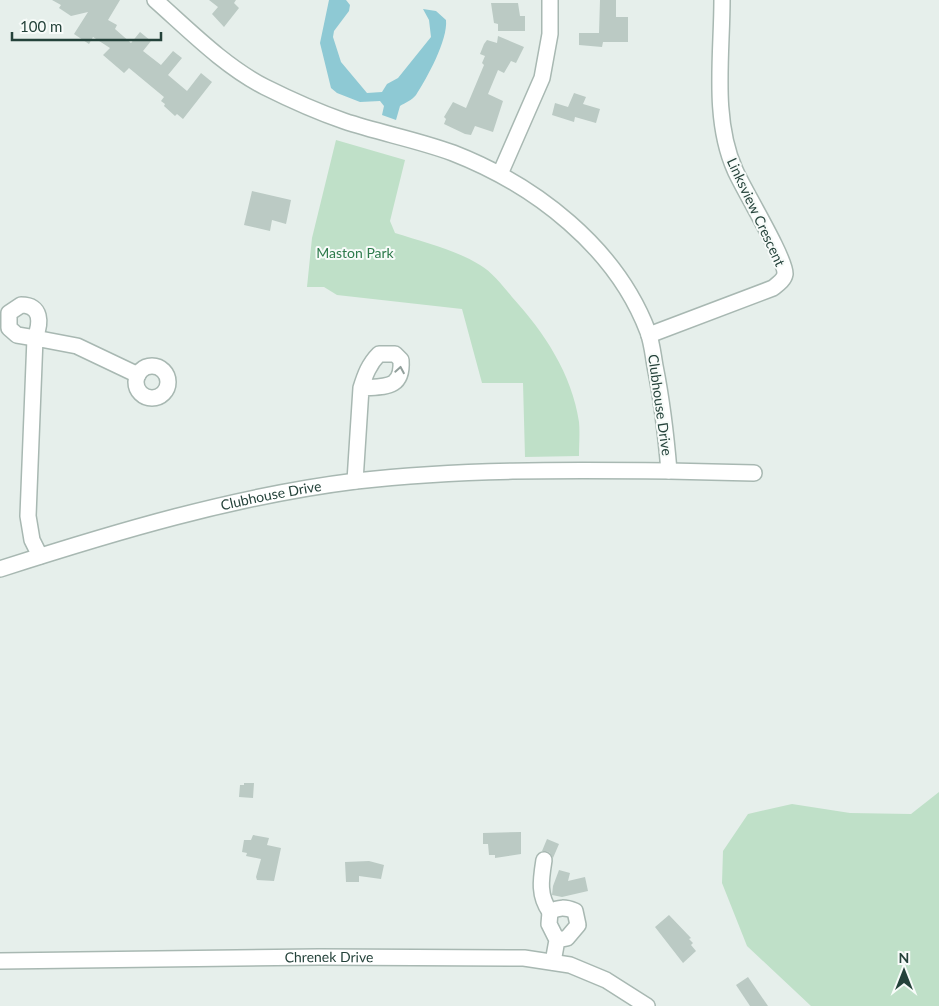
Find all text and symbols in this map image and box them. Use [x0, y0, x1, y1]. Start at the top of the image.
scale bar [12, 10, 161, 42]
text: 100 m [20, 17, 62, 35]
street label: Linksview Crescent [724, 155, 789, 269]
park label: Maston Park [316, 244, 395, 261]
street label: Clubhouse Drive [645, 353, 676, 457]
one-way arrow [394, 366, 404, 375]
street label: Clubhouse Drive [219, 477, 323, 513]
north arrow [879, 946, 929, 996]
street label: Chrenek Drive [284, 948, 373, 965]
text: N [899, 949, 909, 966]

